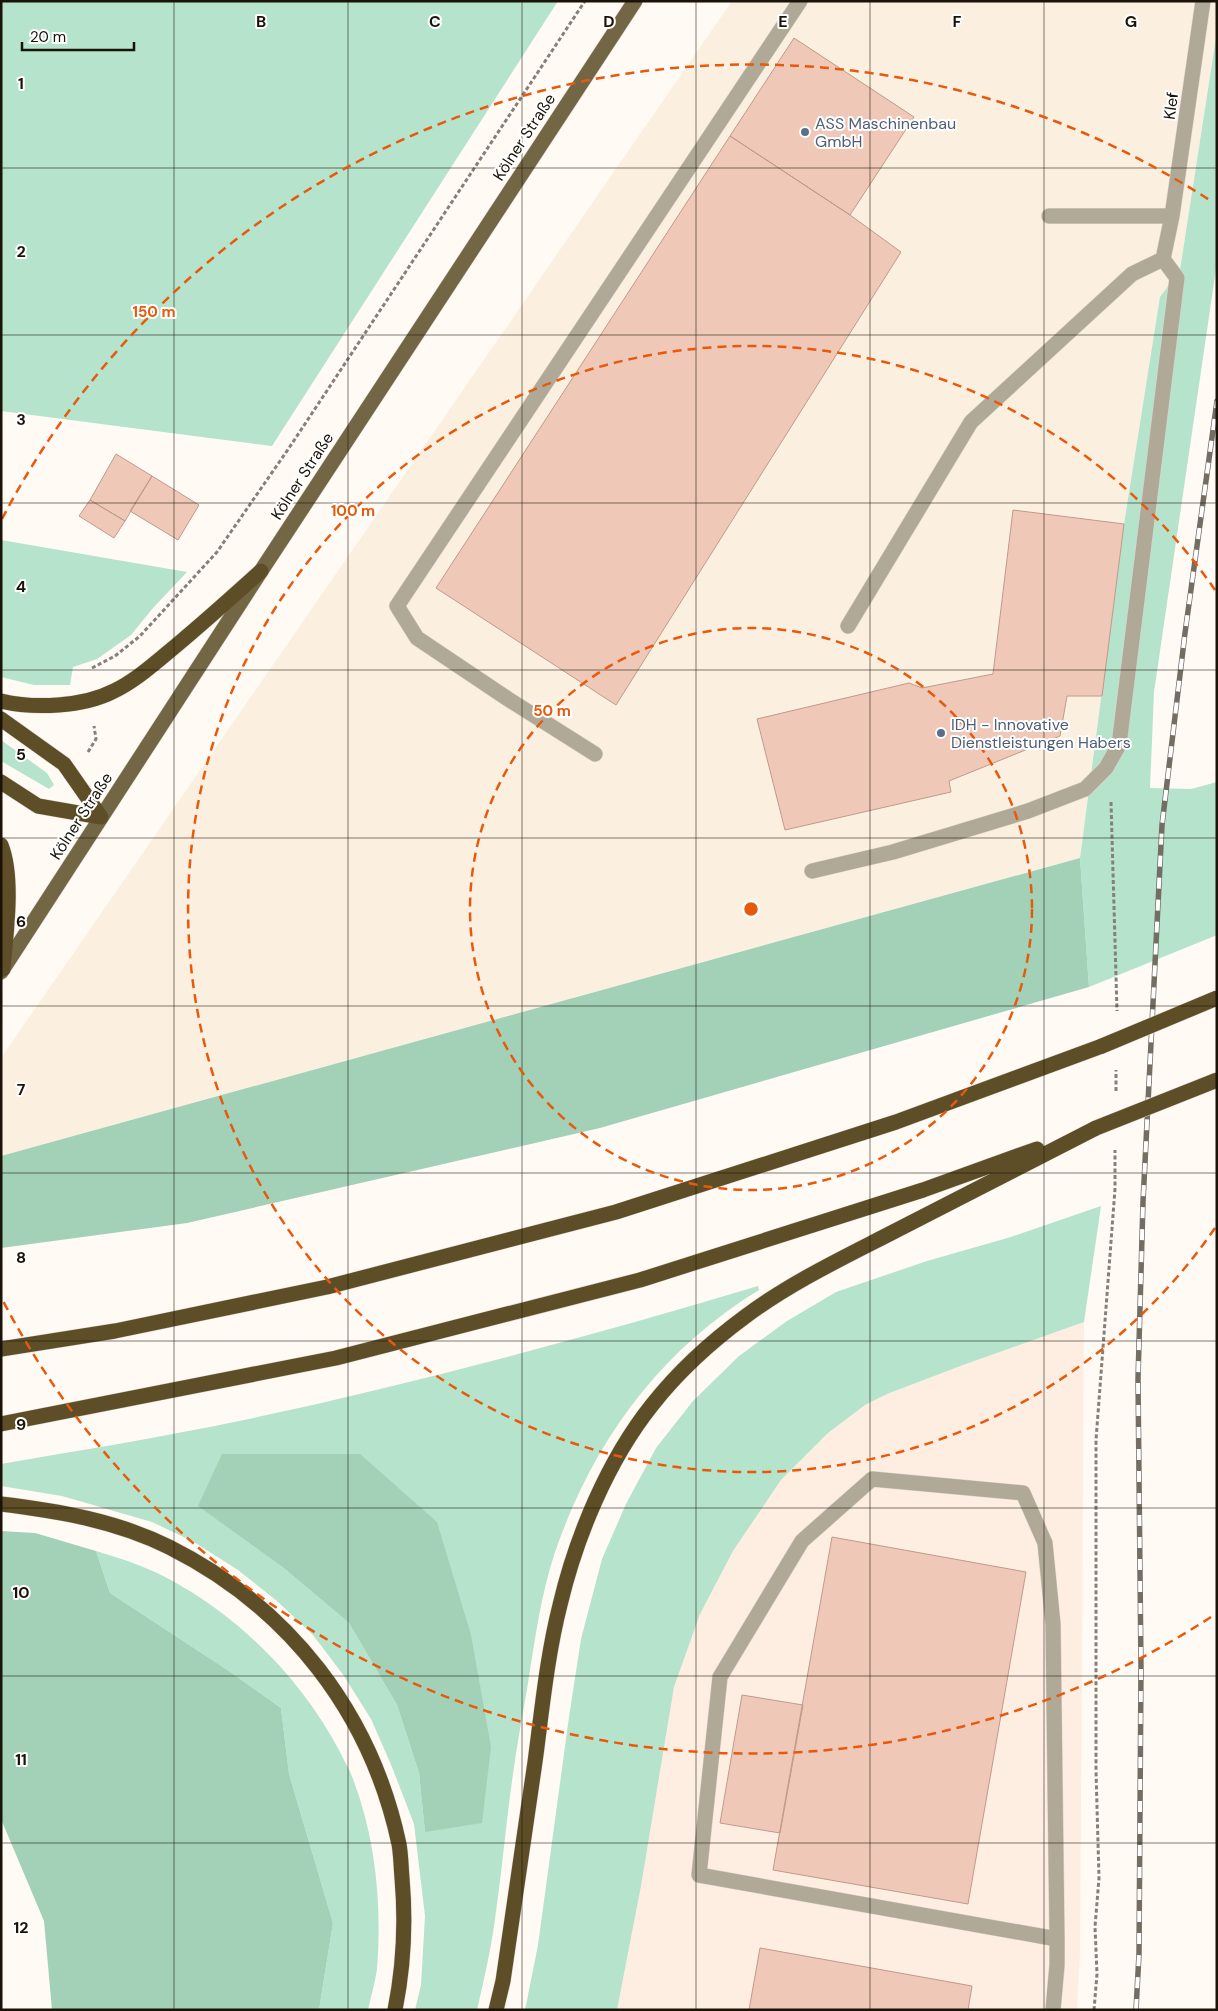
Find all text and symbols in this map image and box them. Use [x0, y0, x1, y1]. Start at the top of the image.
text: B [256, 11, 266, 32]
text: C [429, 11, 441, 32]
text: D [603, 11, 615, 32]
text: E [778, 11, 788, 32]
text: F [953, 11, 962, 32]
text: G [1125, 11, 1137, 32]
scale bar [22, 20, 135, 52]
text: 20 m [30, 27, 66, 47]
text: 1 [18, 73, 24, 94]
street label: Kölner Straße [488, 89, 560, 185]
street label: Klef [1159, 91, 1183, 121]
place label: ASS Maschinenbau GmbH [815, 113, 956, 152]
marker: ASS Maschinenbau GmbH [799, 126, 811, 138]
text: 2 [16, 241, 26, 262]
text: 150 m [133, 302, 176, 322]
text: 3 [16, 409, 26, 430]
street label: Kölner Straße [266, 428, 338, 524]
text: 100 m [331, 501, 375, 521]
text: 4 [16, 576, 26, 597]
text: 50 m [533, 701, 571, 721]
place label: IDH - Innovative Dienstleistungen Habers [951, 714, 1131, 753]
marker: IDH - Innovative Dienstleistungen Habers [935, 727, 947, 739]
text: 5 [16, 744, 26, 765]
street label: Kölner Straße [45, 768, 117, 864]
centre of rings [742, 900, 760, 918]
text: 6 [16, 911, 26, 932]
text: 7 [17, 1079, 26, 1100]
text: 8 [16, 1247, 26, 1268]
text: 9 [16, 1414, 26, 1435]
text: 10 [12, 1582, 30, 1603]
text: 11 [15, 1749, 27, 1770]
text: 12 [13, 1917, 29, 1938]

